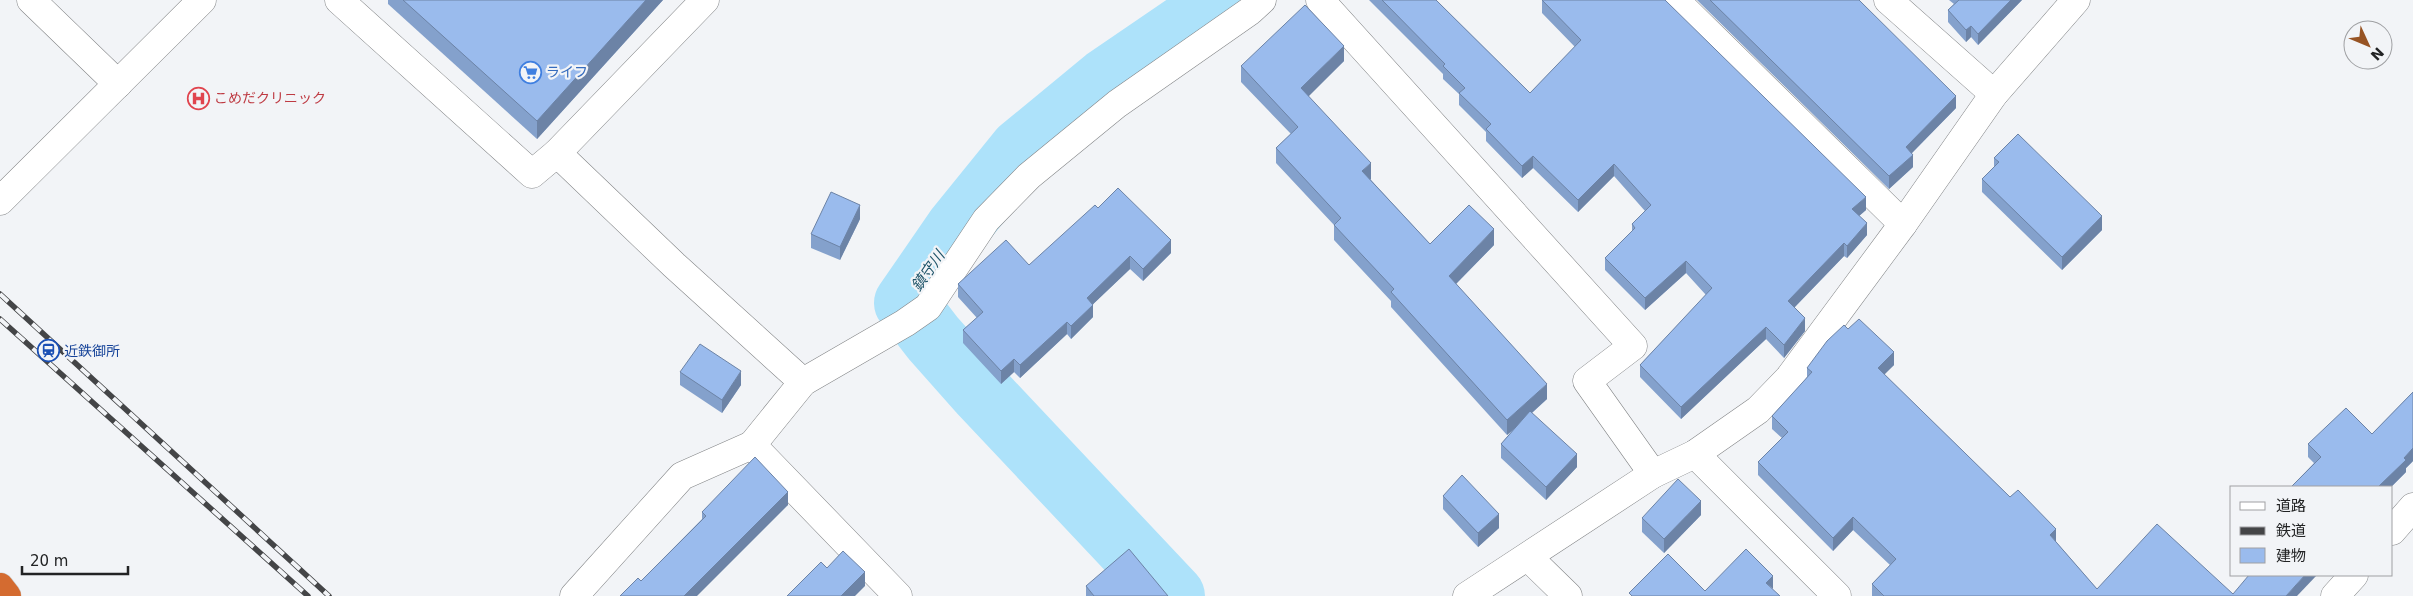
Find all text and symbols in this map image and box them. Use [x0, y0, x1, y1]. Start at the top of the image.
north arrow [2343, 20, 2393, 70]
text: N [2368, 44, 2387, 64]
supermarket icon: ライフ [518, 60, 542, 84]
place label: ライフ [546, 64, 588, 80]
hospital icon: こめだクリニック [186, 86, 210, 110]
place label: こめだクリニック [214, 90, 326, 106]
water label: 鎮守川 [908, 246, 949, 295]
station icon: 近鉄御所 [36, 339, 60, 363]
place label: 近鉄御所 [64, 343, 120, 359]
legend [2230, 486, 2393, 576]
text: 道路 [2276, 497, 2306, 515]
text: 鉄道 [2276, 522, 2306, 540]
scale bar [22, 544, 129, 576]
text: 建物 [2276, 547, 2306, 565]
text: 20 m [30, 552, 68, 570]

